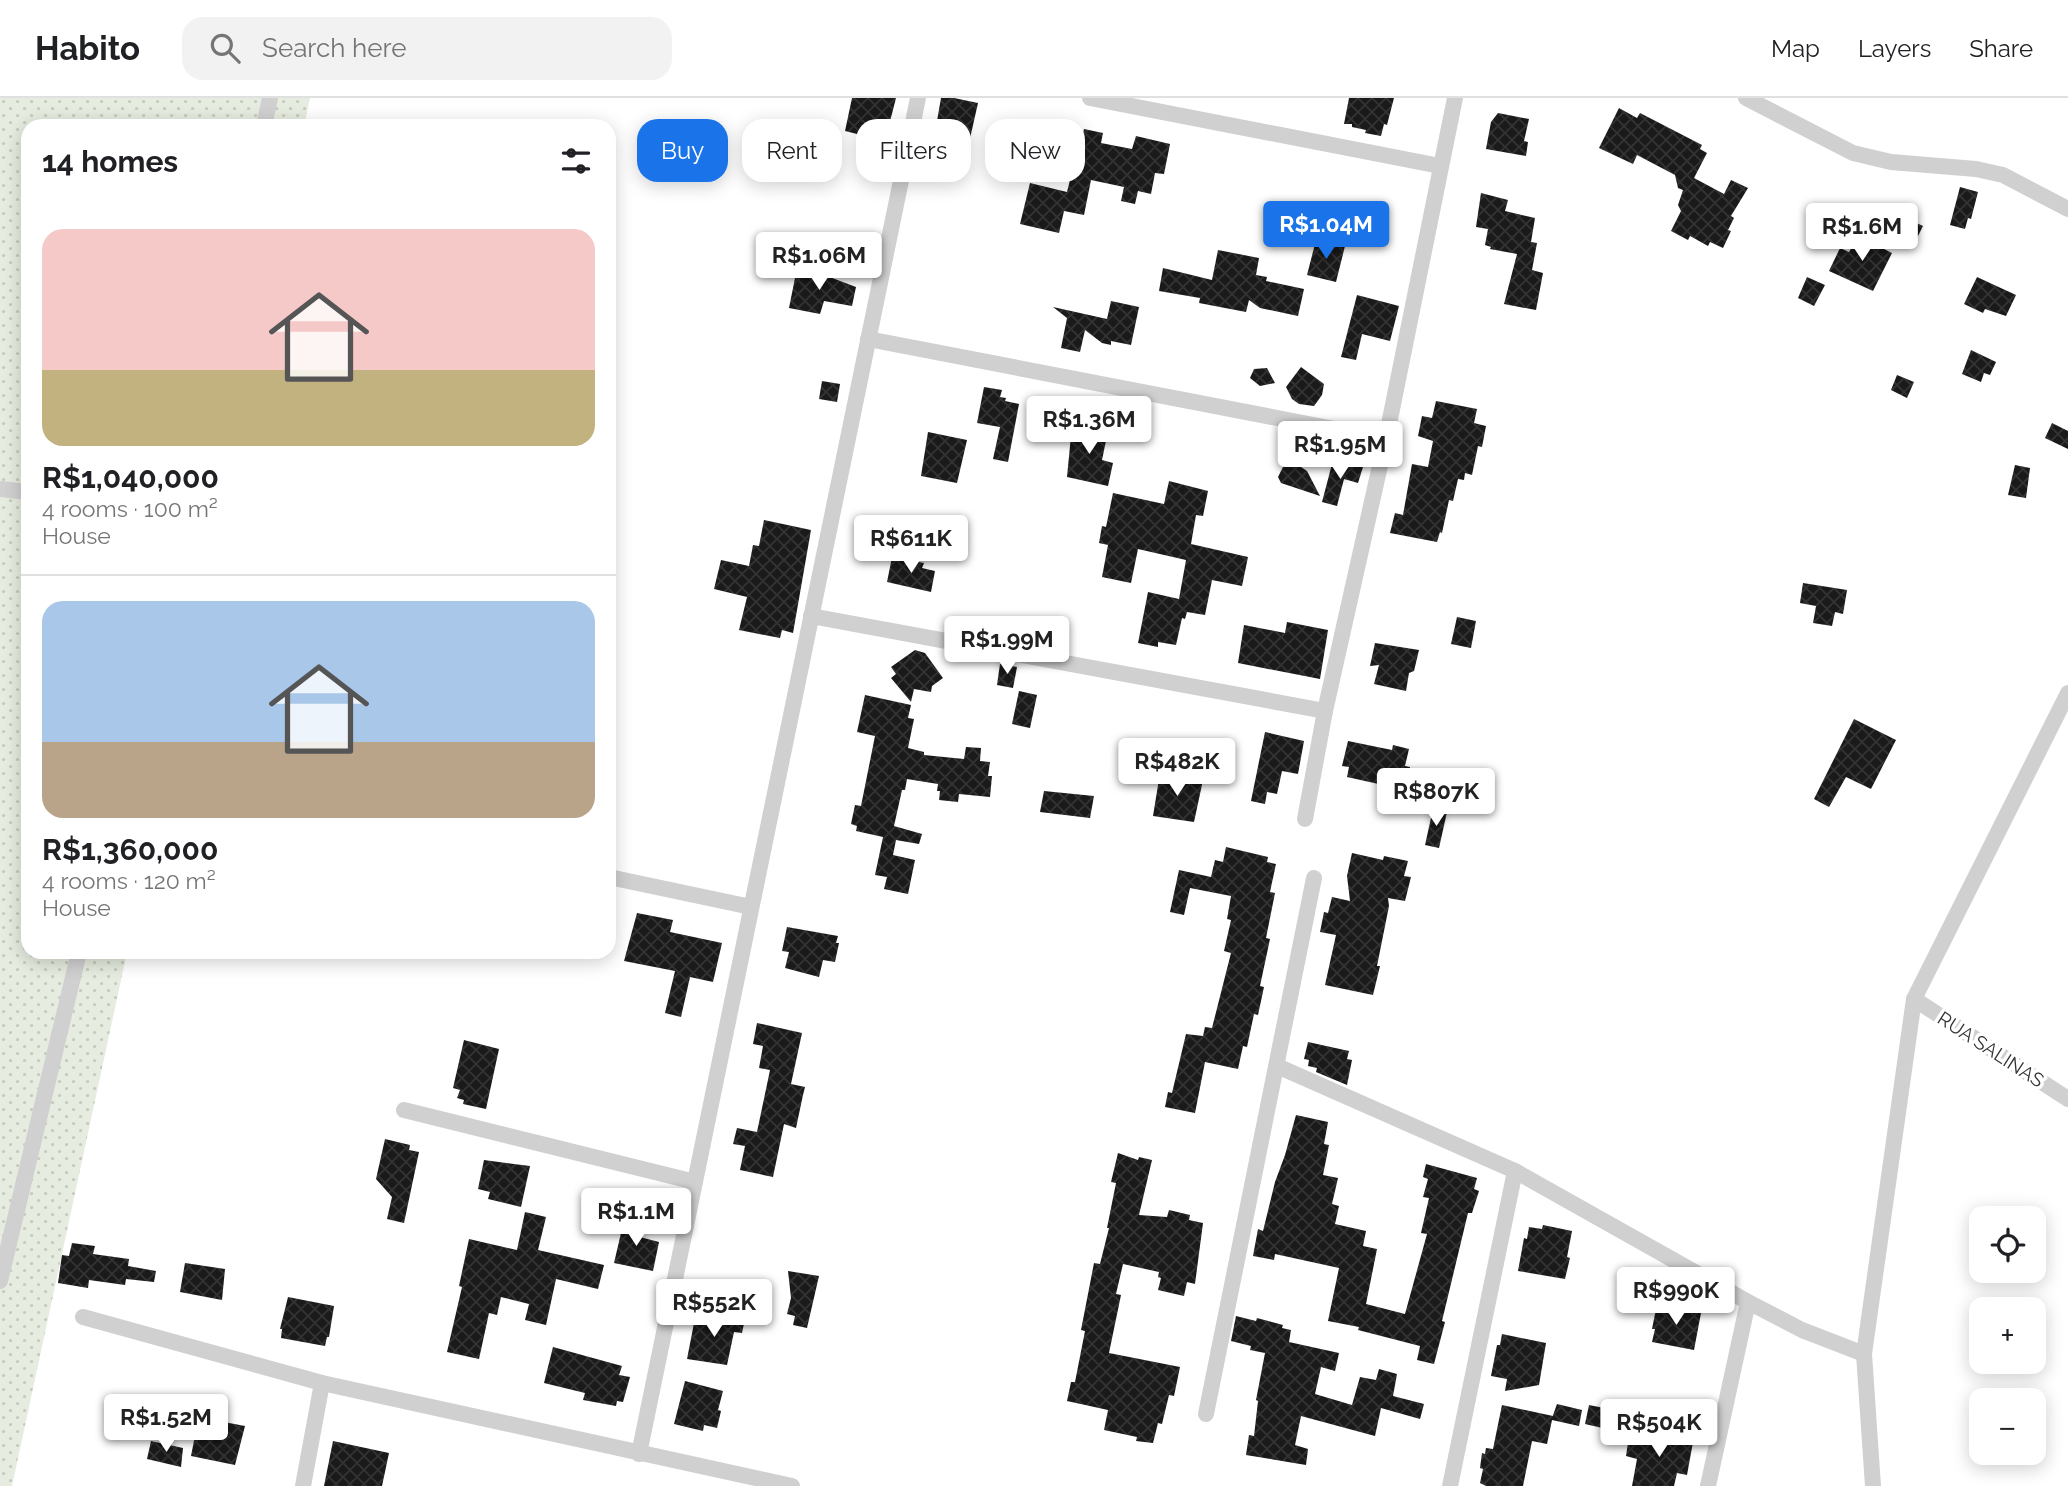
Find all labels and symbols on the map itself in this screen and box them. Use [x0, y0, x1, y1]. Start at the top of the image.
pin: R$1.04M [1261, 202, 1391, 261]
pin: R$1.6M [1805, 204, 1919, 263]
pin: R$1.06M [754, 232, 884, 292]
pin: R$1.36M [1024, 396, 1154, 456]
pin: R$1.95M [1275, 422, 1405, 481]
pin: R$611K [854, 516, 968, 575]
pin: R$1.99M [942, 616, 1072, 676]
pin: R$482K [1120, 738, 1234, 798]
pin: R$807K [1379, 768, 1493, 828]
street label: RUA SALINAS [1934, 1007, 2048, 1091]
pin: R$1.1M [579, 1188, 693, 1248]
pin: R$990K [1619, 1268, 1733, 1327]
pin: R$552K [657, 1280, 771, 1339]
pin: R$1.52M [101, 1394, 231, 1454]
pin: R$504K [1602, 1400, 1716, 1459]

